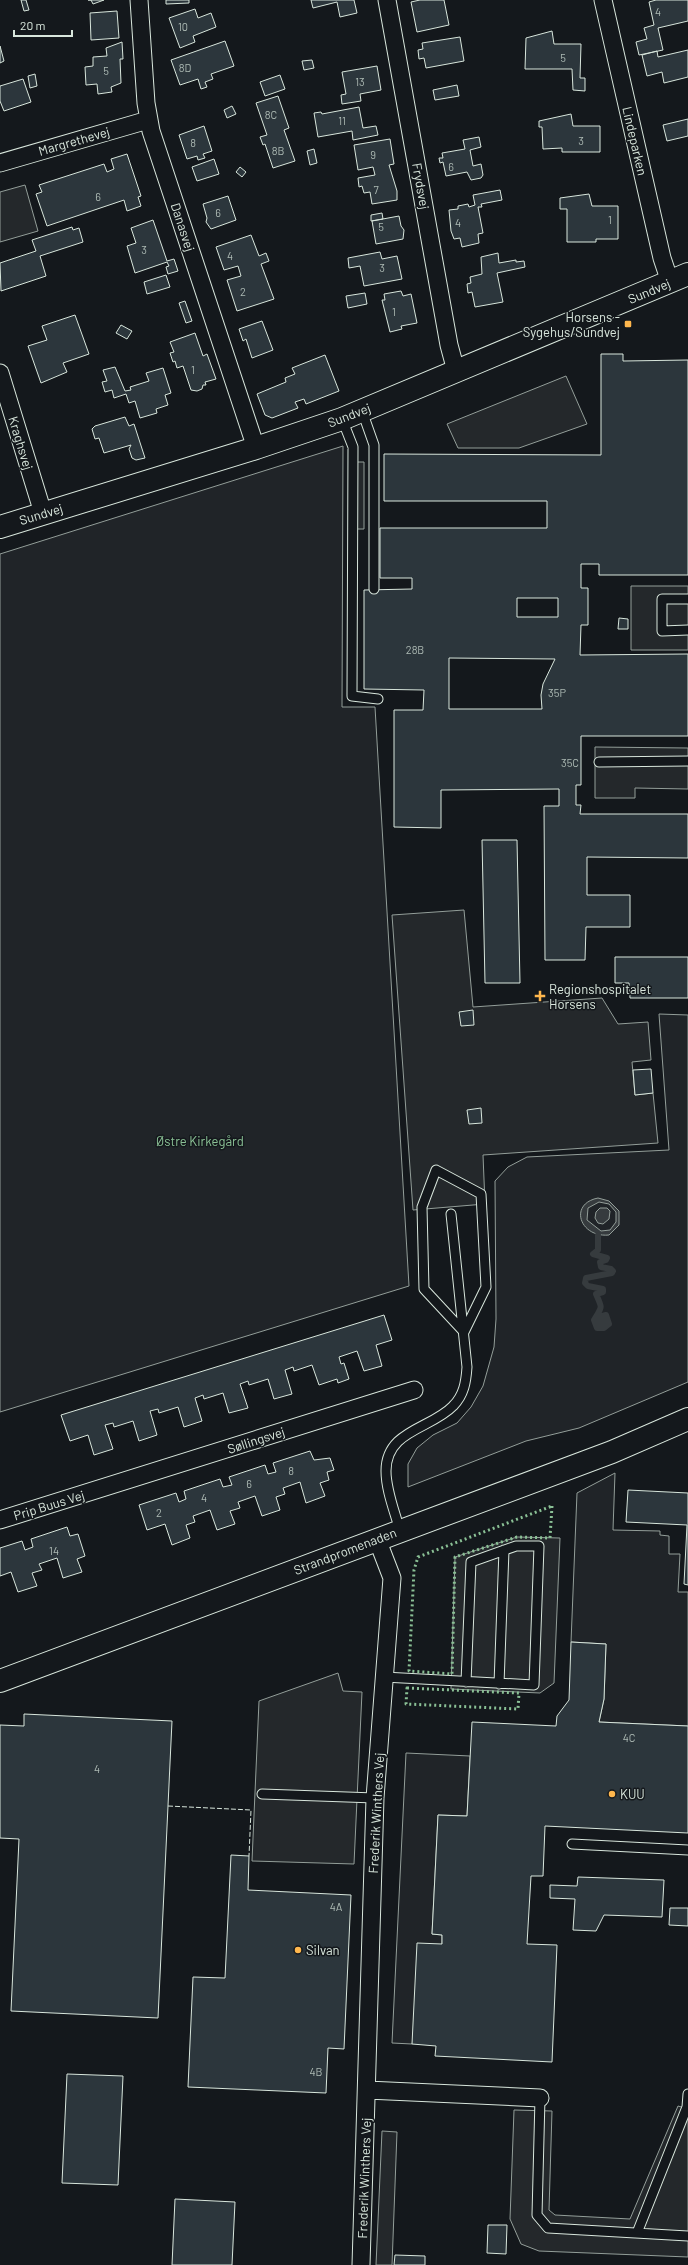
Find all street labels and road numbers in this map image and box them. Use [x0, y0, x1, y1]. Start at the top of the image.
street label: Lindeparken [619, 105, 651, 177]
street label: Margrethevej [36, 123, 112, 159]
street label: Frydsvej [409, 161, 433, 211]
street label: Danasvej [168, 201, 198, 253]
street label: Sundvej [625, 275, 673, 307]
street label: Sundvej [325, 400, 373, 430]
street label: Kraghsvej [5, 414, 37, 472]
street label: Sundvej [17, 500, 65, 528]
street label: Søllingsvej [225, 1423, 287, 1457]
street label: Prip Buus Vej [12, 1487, 86, 1523]
street label: Strandpromenaden [291, 1524, 399, 1578]
street label: Frederik Winthers Vej [365, 1752, 387, 1874]
street label: Frederik Winthers Vej [354, 2117, 374, 2239]

